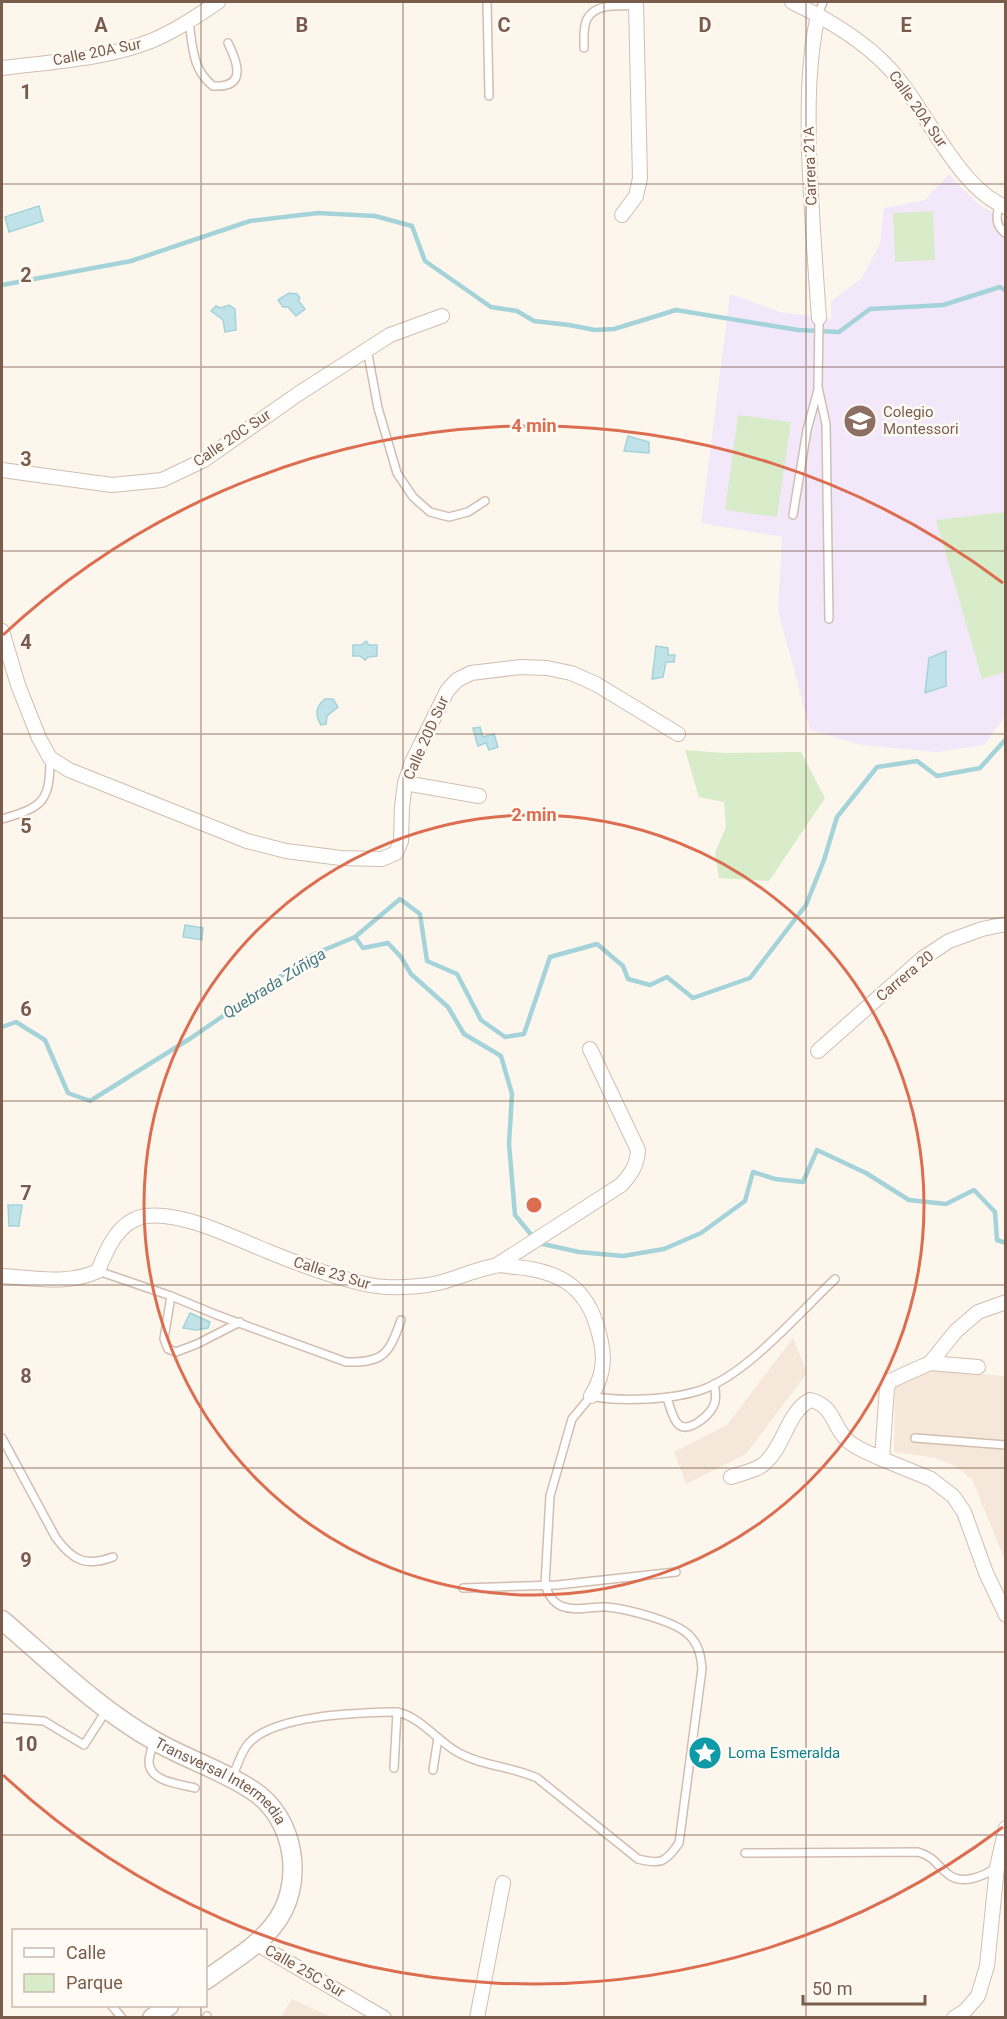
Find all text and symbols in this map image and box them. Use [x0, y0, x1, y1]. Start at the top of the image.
text: A [94, 13, 108, 37]
text: B [296, 13, 308, 37]
text: C [497, 13, 511, 37]
text: D [699, 13, 712, 37]
text: E [900, 13, 912, 37]
street label: Calle 20A Sur [51, 35, 143, 69]
street label: Calle 20A Sur [885, 67, 951, 151]
text: 1 [20, 80, 32, 104]
street label: Carrera 21A [800, 126, 820, 206]
text: 2 [20, 263, 32, 287]
school or university icon: Colegio Montessori [842, 403, 878, 439]
place label: Colegio Montessori [883, 403, 959, 438]
street label: Calle 20C Sur [190, 406, 274, 470]
text: 4 min [511, 415, 557, 436]
text: 3 [20, 447, 32, 471]
text: 4 [20, 630, 32, 654]
street label: Calle 20D Sur [400, 693, 452, 783]
text: 2 min [511, 804, 557, 825]
text: 5 [20, 814, 32, 838]
water label: Quebrada Zúñiga [219, 944, 329, 1023]
street label: Carrera 20 [873, 947, 937, 1005]
text: 6 [20, 997, 32, 1021]
text: 7 [20, 1181, 32, 1205]
centre of rings [524, 1195, 544, 1215]
street label: Calle 23 Sur [291, 1253, 373, 1293]
text: 8 [20, 1364, 32, 1388]
text: 9 [20, 1548, 32, 1572]
text: 10 [15, 1732, 37, 1756]
street label: Transversal Intermedia [152, 1734, 290, 1828]
place icon: Loma Esmeralda [687, 1735, 723, 1771]
place label: Loma Esmeralda [728, 1744, 840, 1762]
legend [12, 1929, 207, 2007]
street label: Calle 25C Sur [262, 1941, 348, 2001]
text: Calle [66, 1942, 106, 1963]
scale bar [803, 1968, 924, 2006]
text: Parque [66, 1972, 123, 1993]
text: 50 m [812, 1978, 852, 1999]

